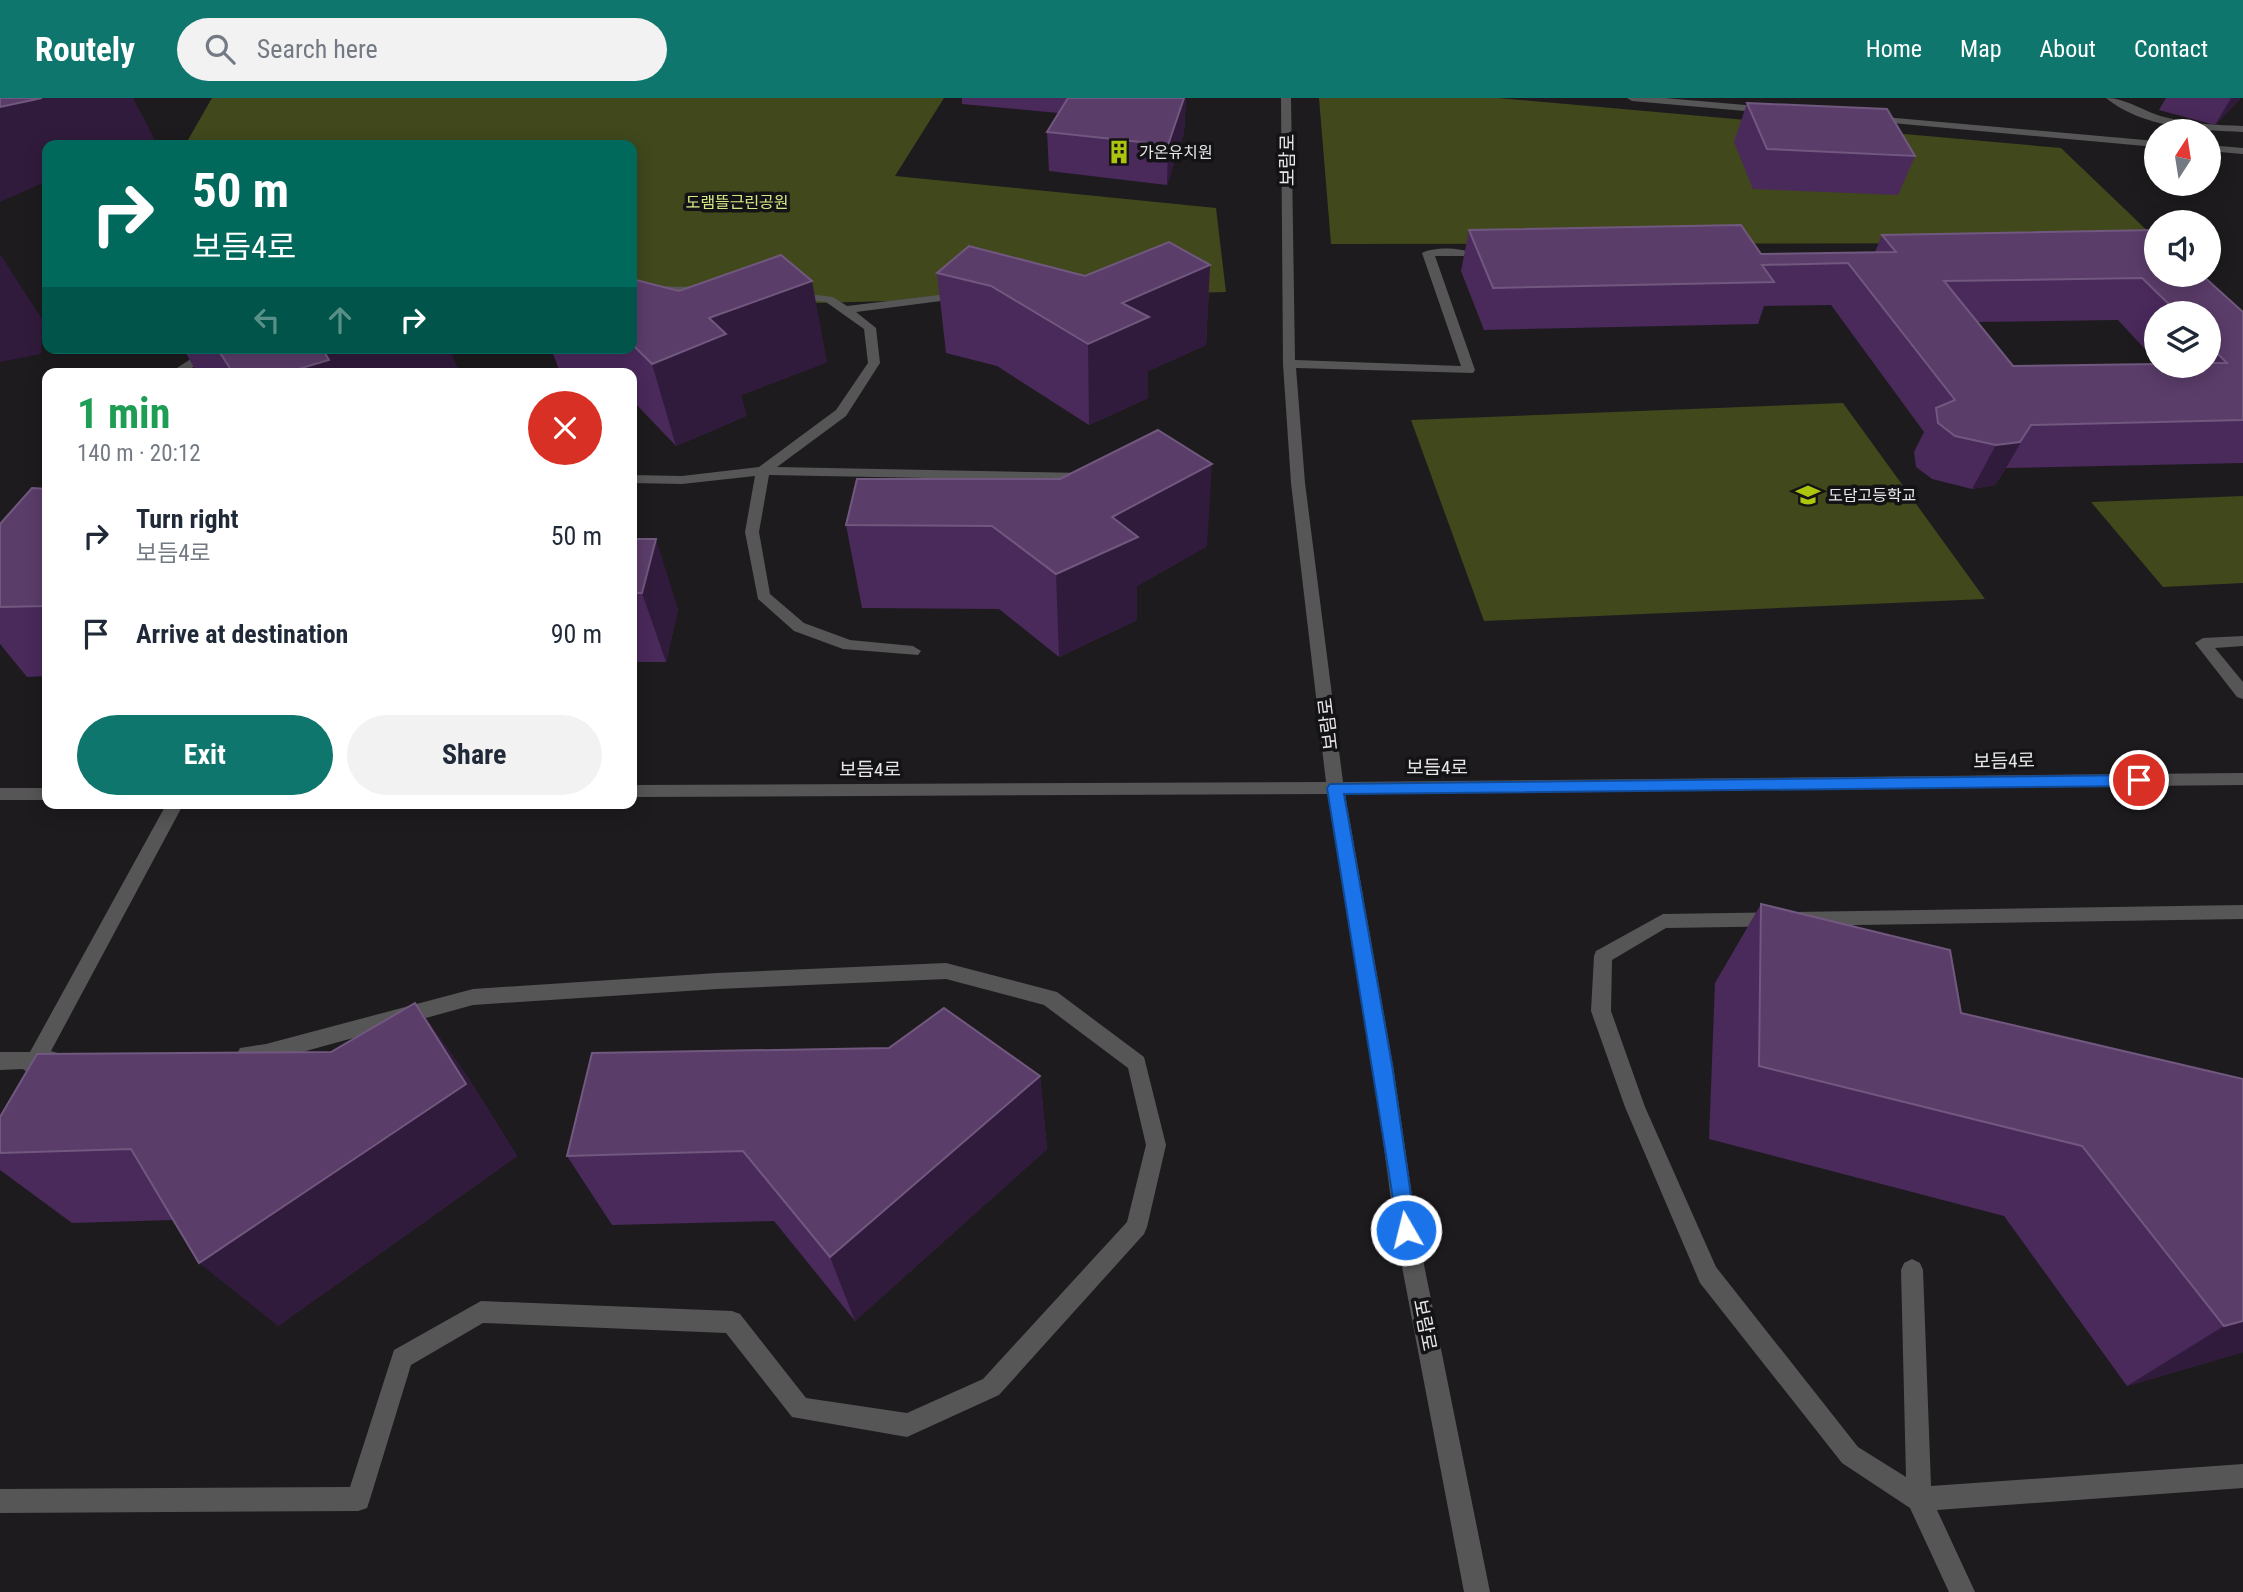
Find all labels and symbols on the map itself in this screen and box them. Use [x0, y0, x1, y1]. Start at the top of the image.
north arrow [2144, 119, 2221, 196]
street label: 보람로 [1276, 134, 1299, 186]
building icon: 가온유치원 [1105, 138, 1133, 166]
place label: 가온유치원 [1139, 143, 1213, 162]
park label: 도램뜰근린공원 [685, 193, 789, 212]
school or university icon: 도담고등학교 [1794, 481, 1822, 509]
place label: 도담고등학교 [1828, 486, 1916, 505]
street label: 보람로 [1313, 697, 1343, 751]
street label: 보듬4로 [1973, 749, 2035, 773]
pin [2109, 750, 2169, 810]
street label: 보듬4로 [1406, 756, 1468, 779]
street label: 보듬4로 [839, 758, 901, 781]
position arrow [1369, 1193, 1443, 1267]
street label: 보람로 [1409, 1297, 1441, 1353]

